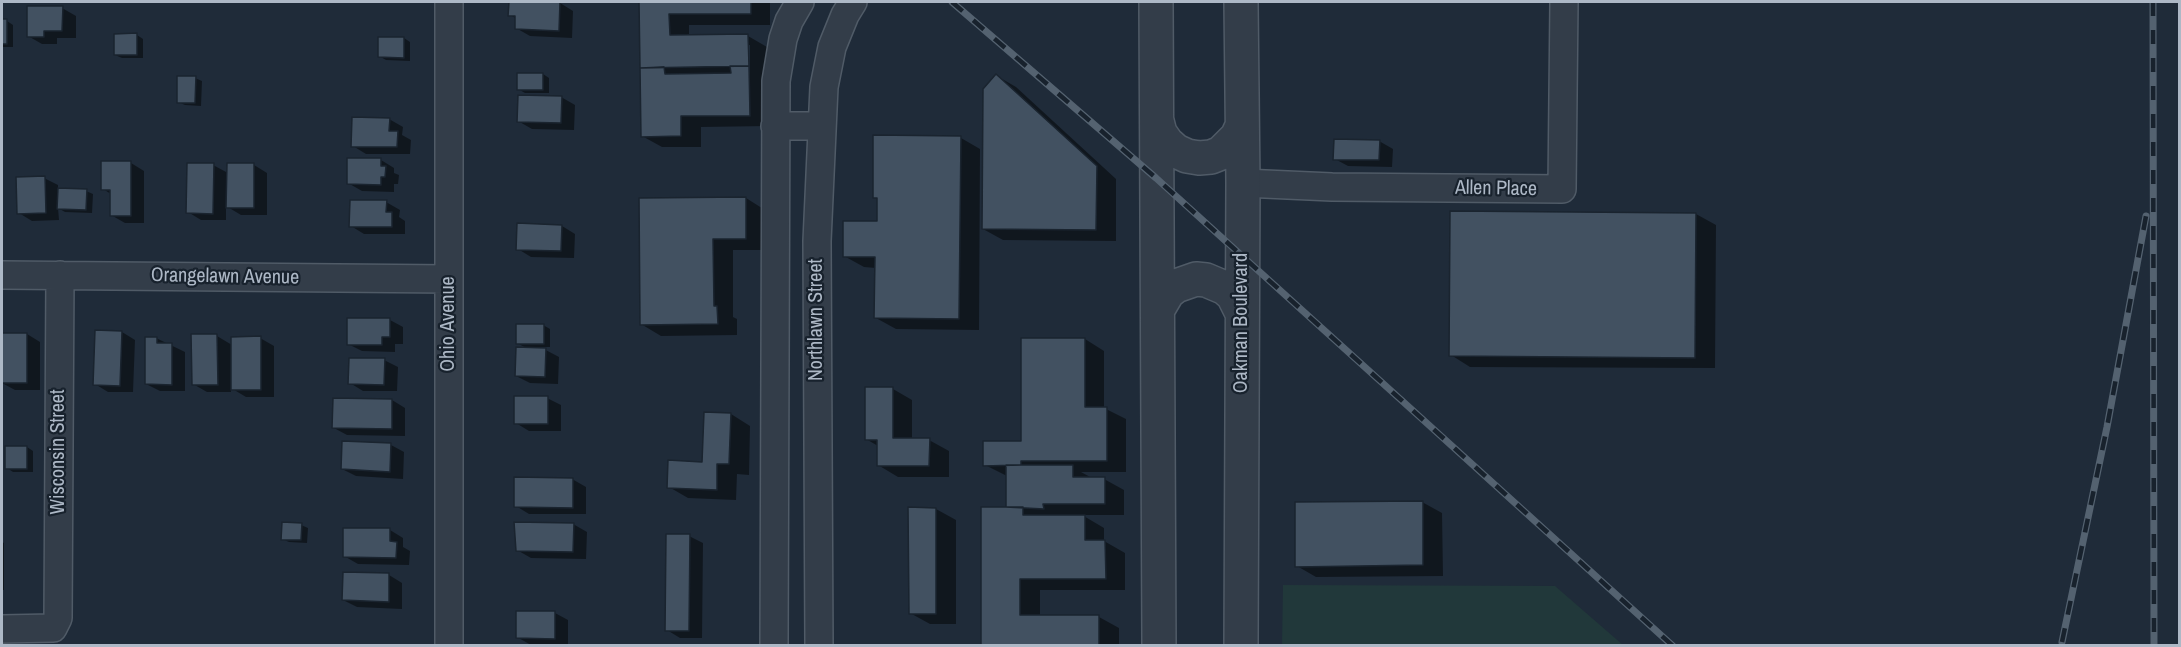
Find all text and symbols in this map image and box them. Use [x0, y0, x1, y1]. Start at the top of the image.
street label: Allen Place [1455, 176, 1537, 202]
street label: Oakman Boulevard [1230, 253, 1254, 393]
street label: Northlawn Street [805, 259, 829, 381]
street label: Orangelawn Avenue [151, 264, 299, 290]
street label: Ohio Avenue [437, 276, 461, 372]
street label: Wisconsin Street [47, 390, 71, 514]

